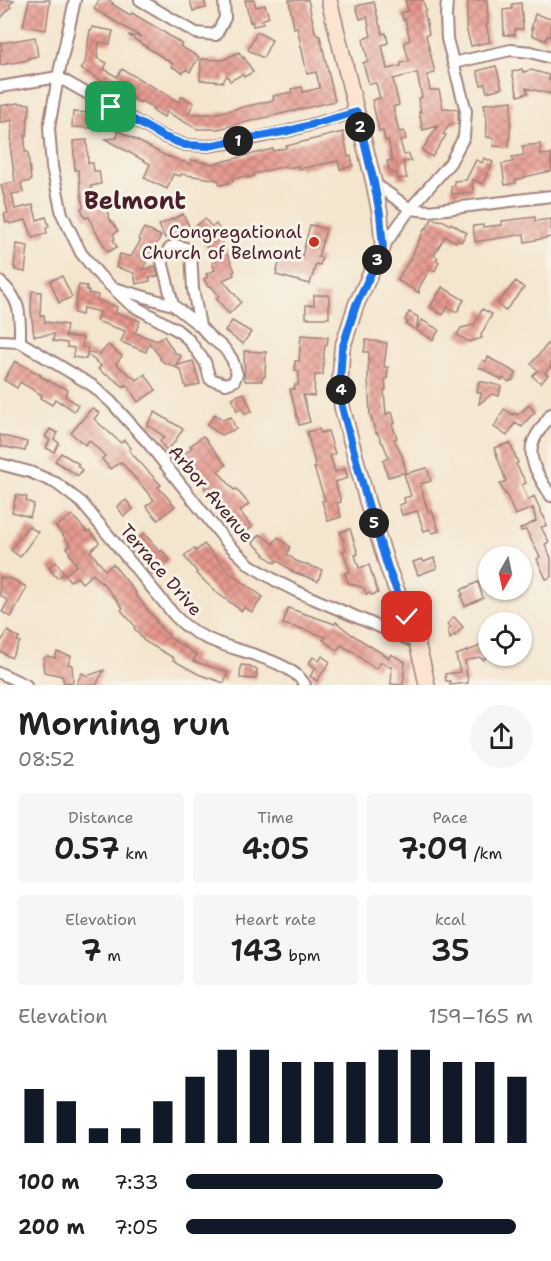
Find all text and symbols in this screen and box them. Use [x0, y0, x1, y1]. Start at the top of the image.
pin [85, 81, 136, 132]
icon: arrive [94, 90, 127, 123]
pin: 2 [345, 112, 375, 142]
text: 2 [354, 116, 366, 137]
pin: 1 [223, 126, 253, 156]
text: 1 [234, 130, 242, 151]
district label: Belmont [84, 185, 186, 217]
place label: Congregational Church of Belmont [142, 220, 303, 265]
marker: Congregational Church of Belmont [307, 235, 321, 249]
pin: 3 [362, 245, 392, 275]
text: 3 [371, 249, 383, 270]
pin: 4 [326, 375, 356, 405]
text: 4 [335, 379, 347, 400]
street label: Arbor Avenue [163, 440, 259, 548]
pin: 5 [359, 508, 389, 538]
text: 5 [369, 512, 379, 533]
street label: Terrace Drive [114, 519, 208, 621]
north arrow [478, 546, 532, 600]
map controls [478, 546, 532, 666]
pin [381, 591, 432, 642]
icon: check [390, 600, 423, 633]
button: locate [478, 612, 532, 666]
text: Morning run [18, 701, 230, 746]
button: share [470, 705, 533, 768]
text: 08:52 [18, 746, 75, 772]
text: Distance [68, 807, 134, 828]
text: Time [257, 807, 294, 828]
text: Pace [433, 807, 468, 828]
text: 0.57 [54, 828, 120, 869]
text: 4:05 [242, 828, 309, 869]
text: 7:09 [398, 828, 468, 869]
text: km [120, 843, 148, 864]
text: /km [468, 843, 502, 864]
text: Elevation [65, 909, 137, 930]
text: Heart rate [235, 909, 316, 930]
text: kcal [435, 909, 466, 930]
text: 7 [81, 930, 102, 971]
text: 143 [230, 930, 283, 971]
text: 35 [431, 930, 470, 971]
text: m [102, 945, 121, 966]
text: bpm [283, 945, 321, 966]
text: Elevation [18, 1003, 108, 1029]
text: 159–165 m [429, 1003, 533, 1029]
text: 100 m [18, 1169, 80, 1195]
text: 7:33 [114, 1169, 158, 1195]
text: 200 m [18, 1214, 85, 1240]
text: 7:05 [114, 1214, 158, 1240]

